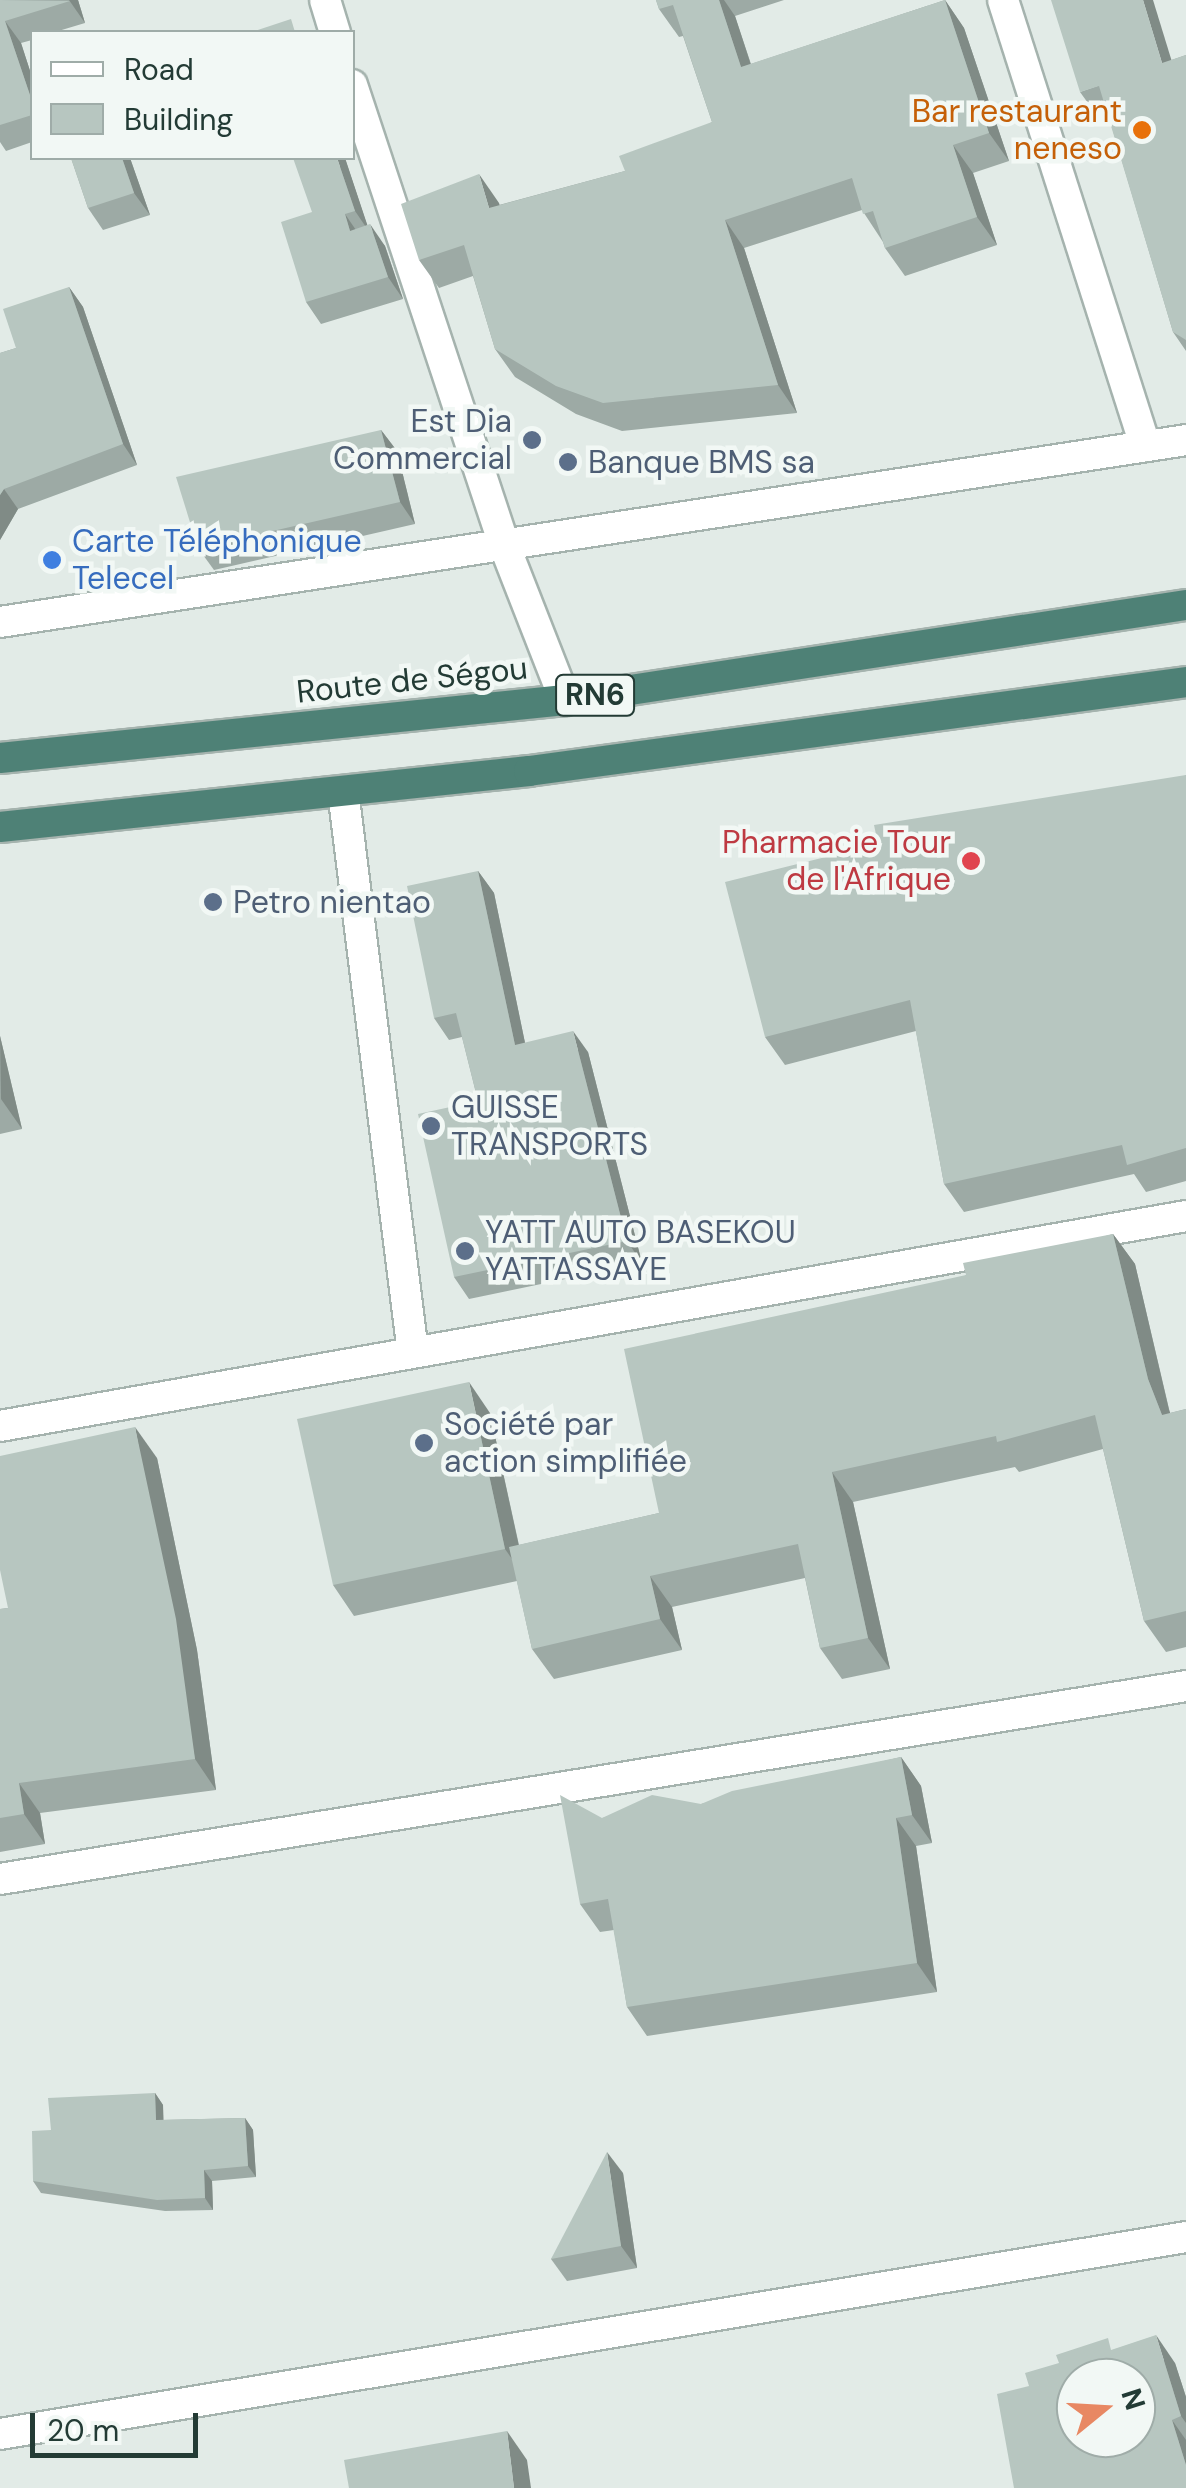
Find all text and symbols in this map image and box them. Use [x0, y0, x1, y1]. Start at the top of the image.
legend [30, 30, 355, 160]
text: Road [124, 50, 194, 89]
place label: Bar restaurant neneso [912, 93, 1122, 168]
text: Building [124, 100, 233, 139]
marker: Bar restaurant neneso [1131, 119, 1153, 141]
place label: Est Dia Commercial [333, 403, 512, 478]
marker: Est Dia Commercial [521, 429, 543, 451]
place label: Banque BMS sa [588, 443, 815, 481]
marker: Banque BMS sa [557, 451, 579, 473]
place label: Carte Téléphonique Telecel [72, 523, 362, 598]
marker: Carte Téléphonique Telecel [41, 549, 63, 571]
street label: Route de Ségou [295, 649, 529, 711]
road number: RN6 [555, 670, 635, 720]
place label: Pharmacie Tour de l'Afrique [722, 824, 951, 899]
marker: Pharmacie Tour de l'Afrique [960, 850, 982, 872]
place label: Petro nientao [233, 883, 431, 921]
marker: Petro nientao [202, 891, 224, 913]
place label: GUISSE TRANSPORTS [451, 1089, 648, 1164]
marker: GUISSE TRANSPORTS [420, 1115, 442, 1137]
place label: YATT AUTO BASEKOU YATTASSAYE [485, 1214, 796, 1289]
marker: YATT AUTO BASEKOU YATTASSAYE [454, 1240, 476, 1262]
place label: Société par action simplifiée [444, 1406, 687, 1481]
marker: Société par action simplifiée [413, 1432, 435, 1454]
north arrow [1056, 2358, 1156, 2458]
text: N [1112, 2384, 1154, 2415]
scale bar [35, 2393, 202, 2455]
text: 20 m [47, 2411, 119, 2450]

